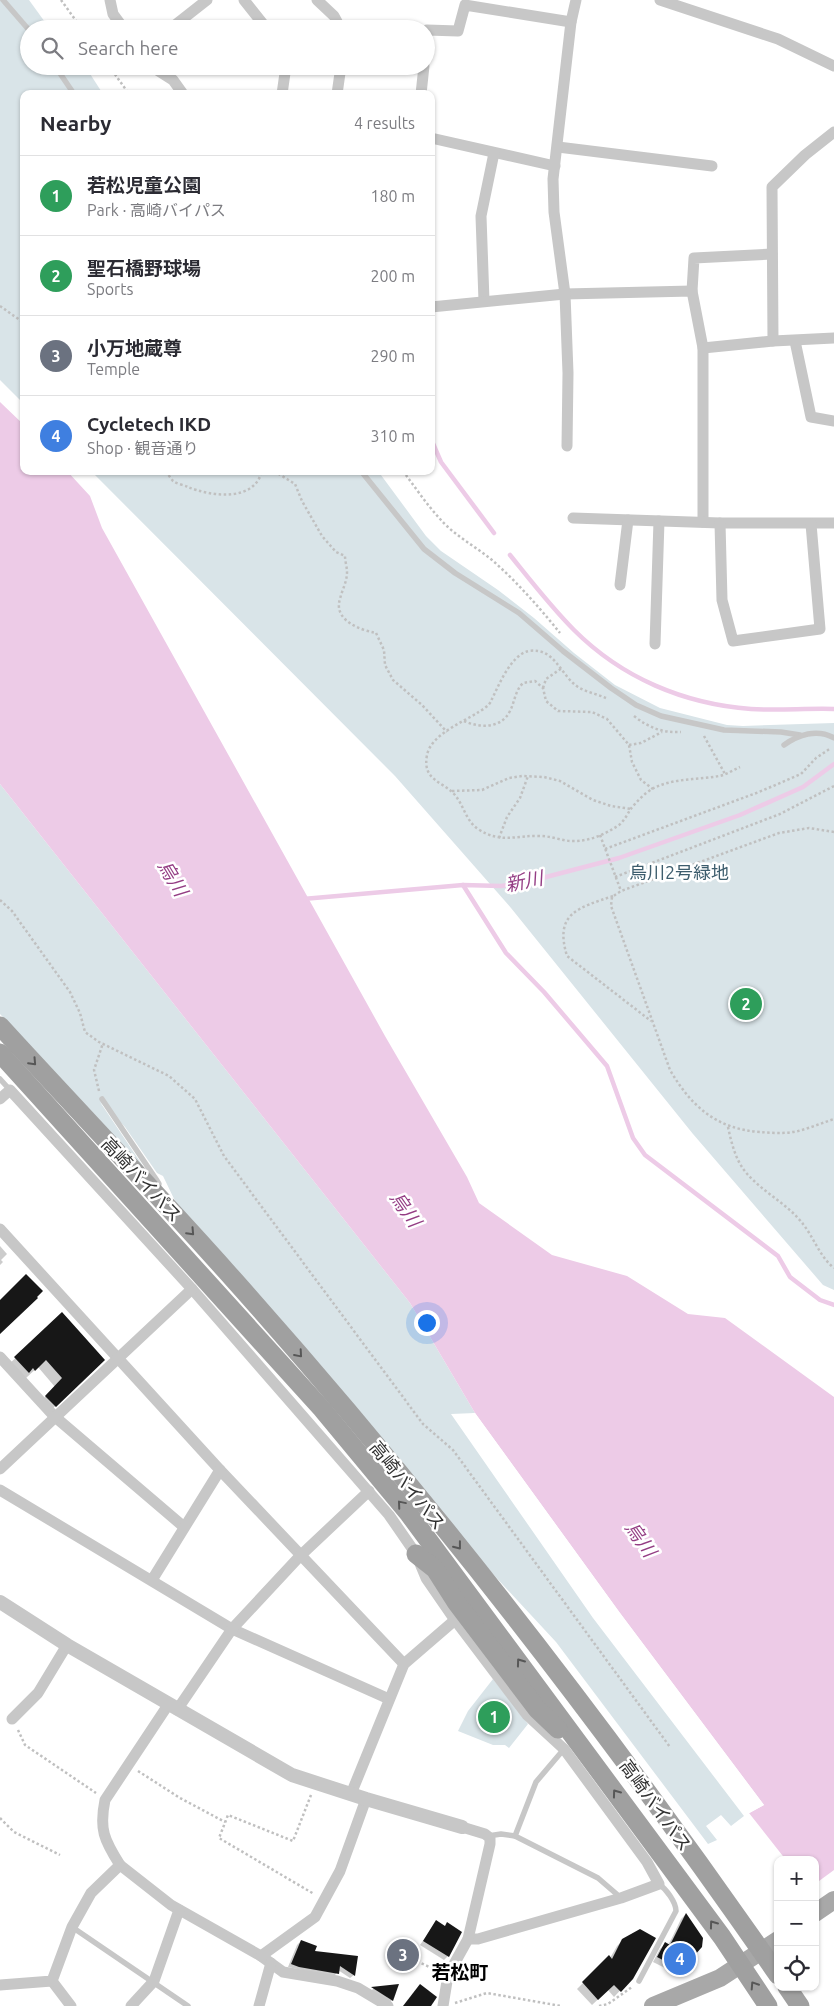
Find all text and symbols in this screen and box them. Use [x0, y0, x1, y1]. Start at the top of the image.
search box [20, 20, 435, 75]
icon: search [38, 34, 66, 62]
text: Search here [78, 37, 178, 59]
text: Nearby [40, 111, 111, 135]
text: 4 results [354, 114, 415, 132]
text: 若松児童公園 [87, 174, 201, 196]
text: 1 [51, 187, 61, 205]
text: 180 m [370, 187, 415, 205]
text: Park · 高崎バイパス [87, 201, 226, 219]
text: 聖石橋野球場 [87, 257, 201, 279]
text: 2 [51, 267, 61, 285]
text: 200 m [370, 267, 415, 285]
text: Sports [87, 280, 133, 298]
text: 小万地蔵尊 [87, 337, 182, 359]
text: 3 [51, 347, 61, 365]
text: 290 m [370, 347, 415, 365]
text: Temple [87, 360, 140, 378]
text: Cycletech IKD [87, 413, 211, 435]
text: 4 [51, 427, 61, 445]
text: 310 m [370, 427, 415, 445]
text: Shop · 観音通り [87, 439, 199, 457]
water label: 烏川 [154, 856, 193, 902]
park label: 烏川2号緑地 [629, 862, 729, 882]
water label: 新川 [503, 866, 547, 895]
pin: 2 [730, 985, 762, 1023]
one-way arrow [27, 1056, 36, 1065]
street label: 高崎バイパス [98, 1133, 186, 1225]
water label: 烏川 [386, 1187, 427, 1233]
one-way arrow [185, 1227, 194, 1236]
your location [414, 1310, 440, 1336]
one-way arrow [293, 1349, 302, 1358]
street label: 高崎バイパス [366, 1437, 450, 1533]
one-way arrow [397, 1501, 406, 1510]
water label: 烏川 [621, 1517, 662, 1563]
one-way arrow [453, 1541, 462, 1550]
one-way arrow [517, 1658, 526, 1668]
pin: 1 [478, 1698, 510, 1736]
street label: 高崎バイパス [616, 1756, 696, 1854]
one-way arrow [614, 1790, 622, 1799]
map controls [774, 1856, 819, 1991]
button: + [774, 1856, 819, 1901]
button: − [774, 1901, 819, 1946]
one-way arrow [710, 1920, 719, 1930]
pin: 3 [387, 1936, 419, 1974]
pin: 4 [664, 1940, 696, 1978]
button: locate [774, 1946, 819, 1991]
district label: 若松町 [431, 1961, 489, 1983]
one-way arrow [750, 1982, 760, 1991]

